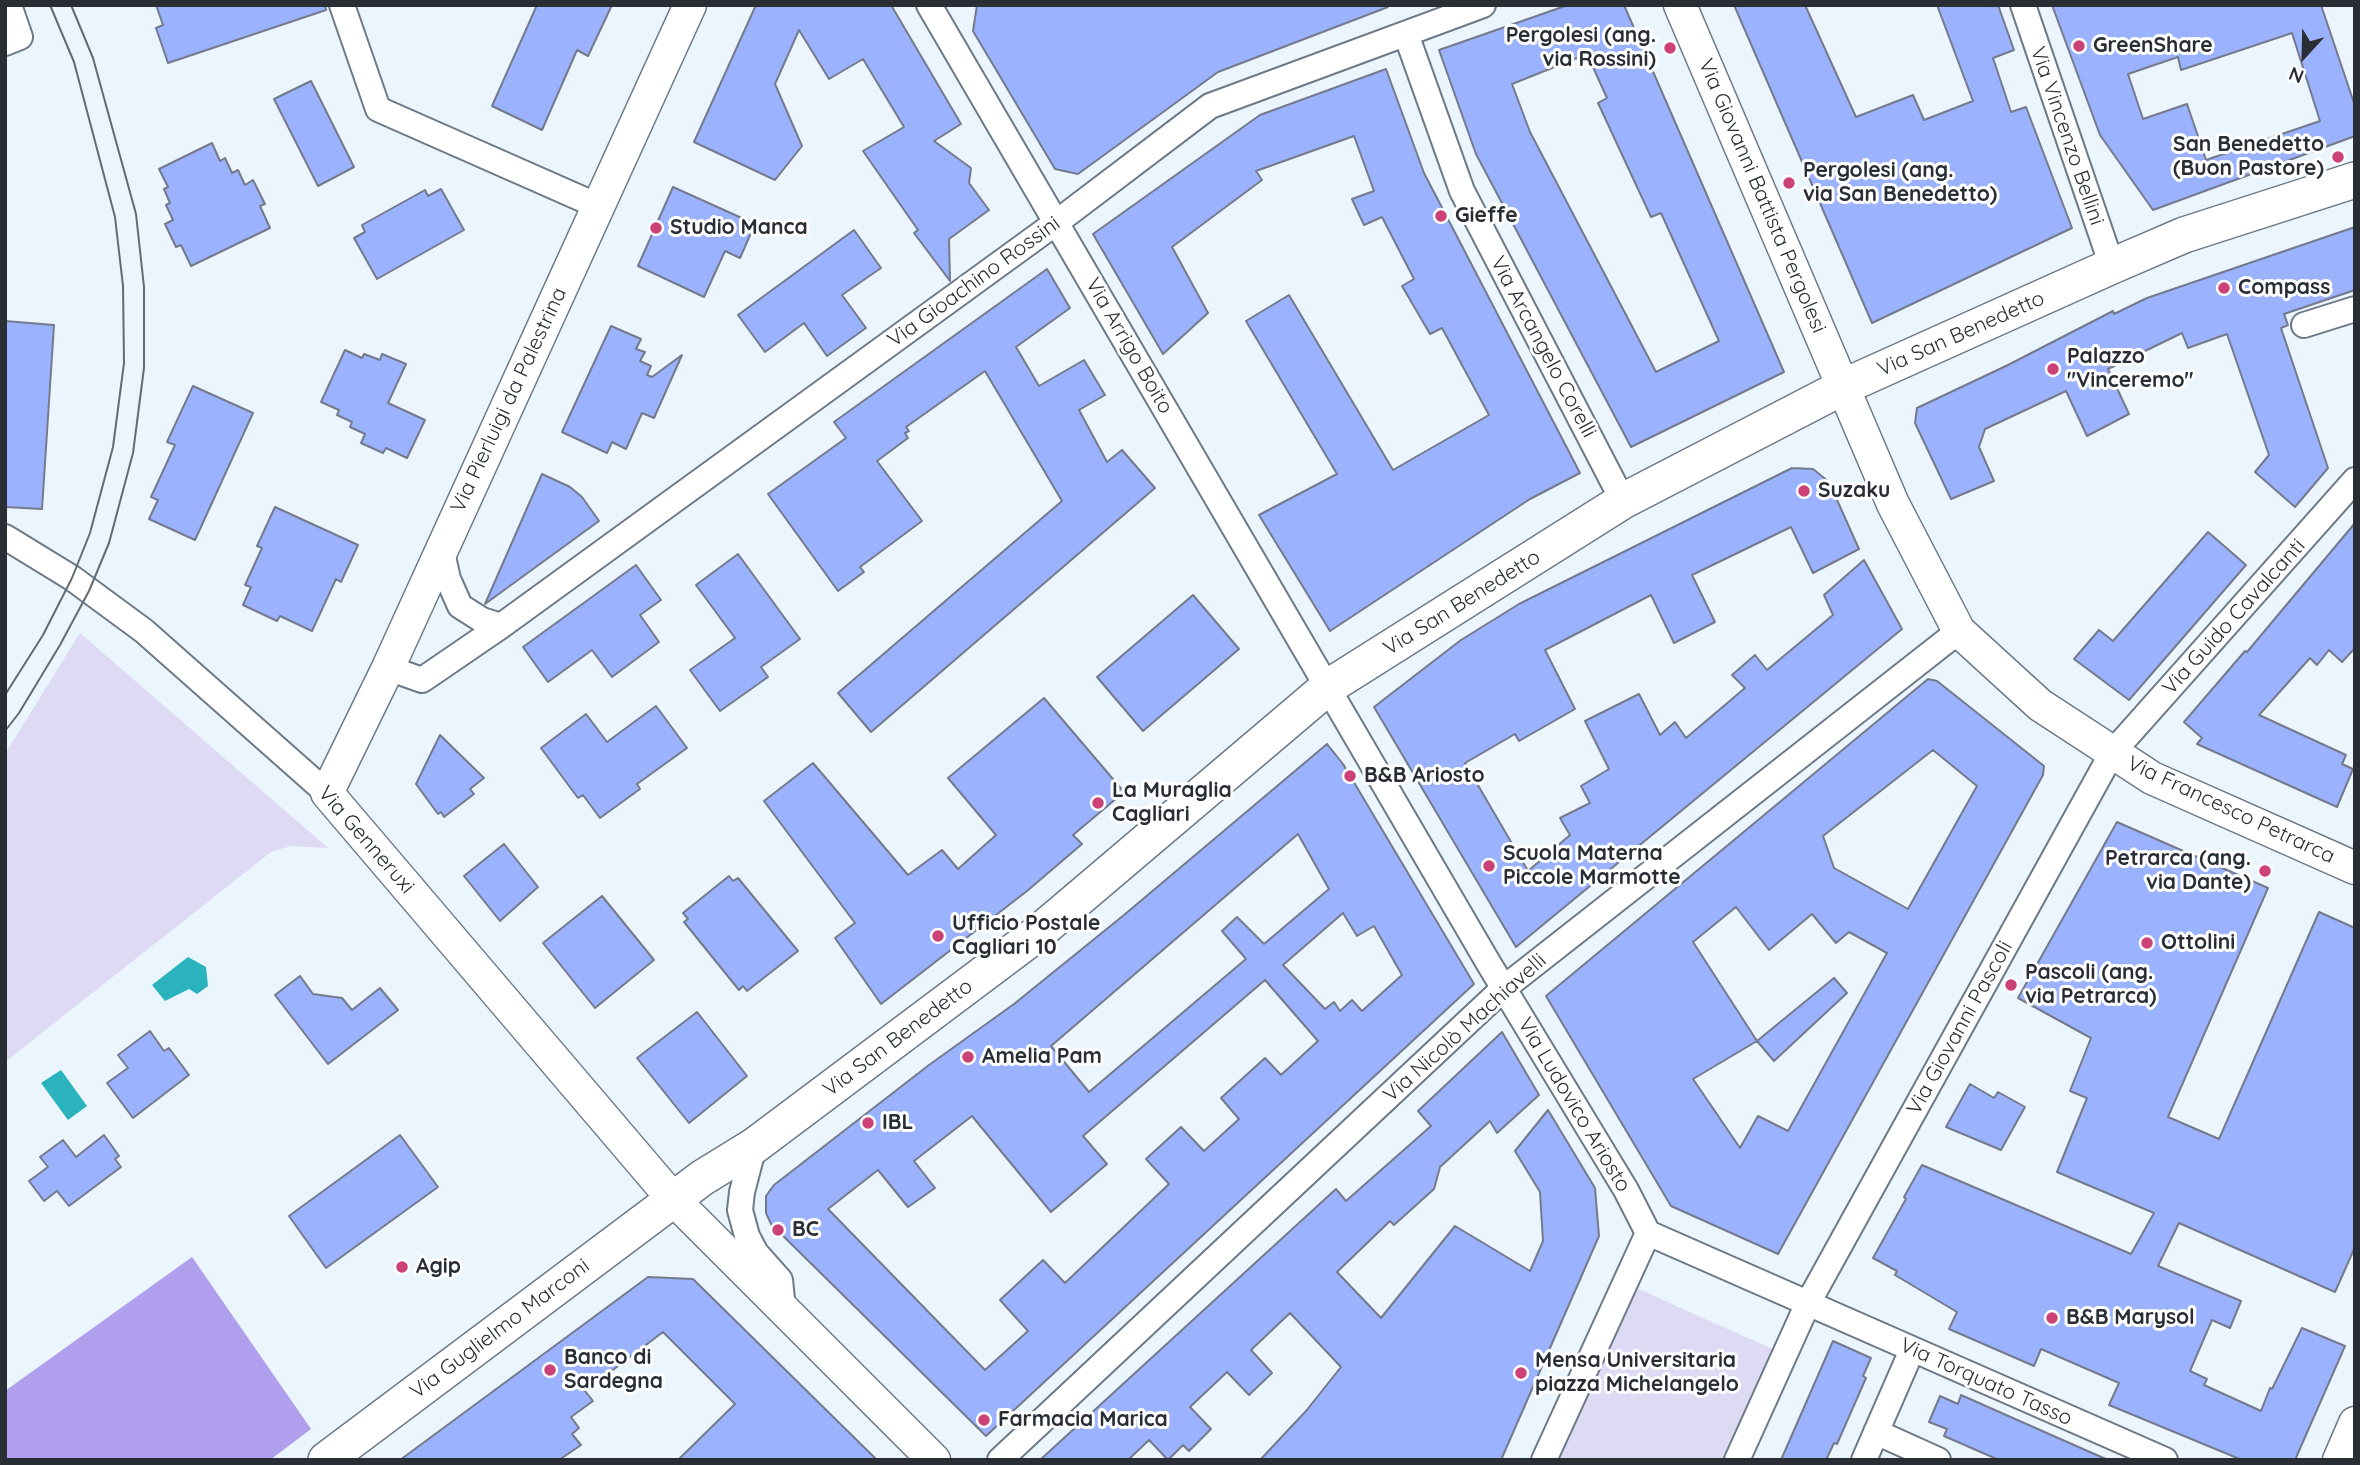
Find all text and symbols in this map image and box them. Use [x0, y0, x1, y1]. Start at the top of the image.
north arrow [2269, 21, 2339, 91]
place label: Pergolesi (ang. via Rossini) [1506, 23, 1656, 73]
place label: GreenShare [2093, 33, 2213, 59]
marker: GreenShare [2071, 38, 2087, 54]
marker: Pergolesi (ang. via Rossini) [1662, 40, 1678, 56]
street label: Via Vincenzo Bellini [2025, 44, 2109, 228]
street label: Via Giovanni Battista Pergolesi [1693, 55, 1831, 337]
text: N [2285, 62, 2307, 89]
place label: San Benedetto (Buon Pastore) [2173, 132, 2324, 182]
marker: San Benedetto (Buon Pastore) [2330, 149, 2346, 165]
place label: Pergolesi (ang. via San Benedetto) [1803, 158, 1997, 208]
marker: Pergolesi (ang. via San Benedetto) [1781, 175, 1797, 191]
place label: Gieffe [1455, 203, 1518, 229]
marker: Gieffe [1433, 208, 1449, 224]
street label: Via Gioachino Rossini [883, 211, 1065, 353]
place label: Studio Manca [670, 215, 808, 241]
marker: Studio Manca [648, 220, 664, 236]
street label: Via Arcangelo Corelli [1485, 252, 1601, 442]
street label: Via Arrigo Boito [1080, 274, 1178, 418]
place label: Compass [2238, 275, 2330, 301]
marker: Compass [2216, 280, 2232, 296]
street label: Via Pierluigi da Palestrina [446, 283, 572, 517]
street label: Via San Benedetto [1874, 286, 2048, 382]
place label: Palazzo "Vinceremo" [2067, 344, 2194, 394]
marker: Palazzo "Vinceremo" [2045, 361, 2061, 377]
place label: Suzaku [1818, 478, 1890, 504]
marker: Suzaku [1796, 483, 1812, 499]
street label: Via Guido Cavalcanti [2157, 534, 2311, 700]
street label: Via San Benedetto [1379, 545, 1545, 661]
street label: Via Francesco Petrarca [2123, 751, 2339, 869]
place label: B&B Ariosto [1364, 763, 1485, 789]
marker: B&B Ariosto [1342, 768, 1358, 784]
place label: La Muraglia Cagliari [1112, 778, 1232, 828]
street label: Via Genneruxi [312, 781, 420, 899]
marker: La Muraglia Cagliari [1090, 795, 1106, 811]
place label: Scuola Materna Piccole Marmotte [1503, 841, 1681, 891]
place label: Petrarca (ang. via Dante) [2105, 846, 2251, 896]
marker: Scuola Materna Piccole Marmotte [1481, 858, 1497, 874]
marker: Petrarca (ang. via Dante) [2257, 863, 2273, 879]
place label: Ufficio Postale Cagliari 10 [952, 911, 1100, 961]
marker: Ufficio Postale Cagliari 10 [930, 928, 946, 944]
place label: Ottolini [2161, 930, 2235, 956]
marker: Ottolini [2139, 935, 2155, 951]
street label: Via Giovanni Pascoli [1902, 937, 2018, 1119]
street label: Via Nicolò Machiavelli [1378, 948, 1552, 1108]
place label: Pascoli (ang. via Petrarca) [2025, 960, 2157, 1010]
street label: Via San Benedetto [818, 974, 978, 1102]
marker: Pascoli (ang. via Petrarca) [2003, 977, 2019, 993]
street label: Via Ludovico Ariosto [1512, 1013, 1636, 1197]
place label: Amelia Pam [982, 1044, 1102, 1070]
marker: Amelia Pam [960, 1049, 976, 1065]
place label: IBL [882, 1110, 913, 1136]
marker: IBL [860, 1115, 876, 1131]
place label: BC [792, 1217, 819, 1243]
marker: BC [770, 1222, 786, 1238]
street label: Via Guglielmo Marconi [405, 1253, 595, 1405]
place label: Agip [416, 1254, 461, 1280]
marker: Agip [394, 1259, 410, 1275]
place label: B&B Marysol [2066, 1305, 2195, 1331]
marker: B&B Marysol [2044, 1310, 2060, 1326]
street label: Via Torquato Tasso [1896, 1333, 2076, 1431]
place label: Banco di Sardegna [564, 1345, 663, 1395]
place label: Mensa Universitaria piazza Michelangelo [1535, 1348, 1739, 1398]
marker: Banco di Sardegna [542, 1362, 558, 1378]
marker: Mensa Universitaria piazza Michelangelo [1513, 1365, 1529, 1381]
place label: Farmacia Marica [998, 1407, 1168, 1433]
marker: Farmacia Marica [976, 1412, 992, 1428]

